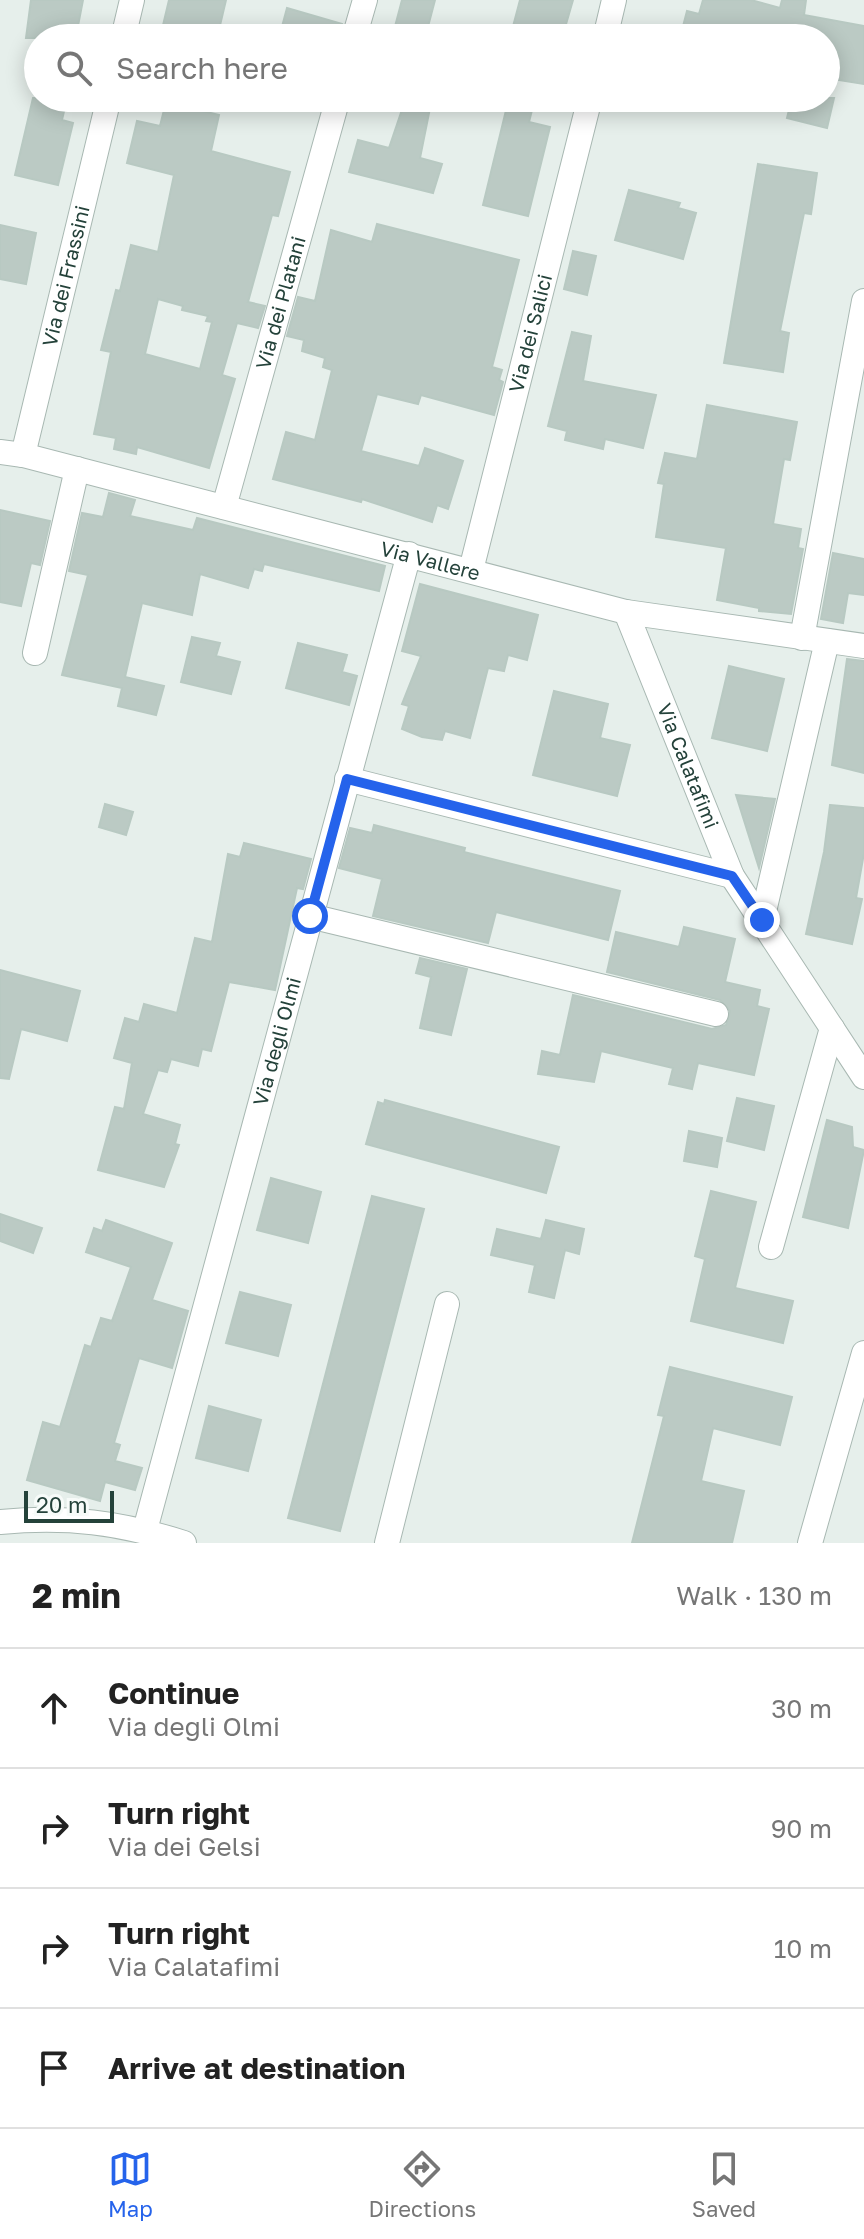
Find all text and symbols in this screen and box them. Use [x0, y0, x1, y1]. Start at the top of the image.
search box [24, 24, 840, 112]
icon: search [52, 46, 96, 90]
text: Search here [116, 50, 288, 86]
street label: Via dei Frassini [37, 203, 94, 349]
street label: Via dei Platani [250, 233, 310, 372]
street label: Via dei Salici [503, 271, 556, 395]
street label: Via Vallere [378, 536, 483, 585]
street label: Via Calatafimi [653, 700, 725, 832]
route start [292, 898, 328, 934]
route end [744, 902, 780, 938]
street label: Via degli Olmi [247, 974, 305, 1108]
scale bar [24, 1487, 114, 1523]
text: 20 m [36, 1491, 87, 1518]
text: 2 min [32, 1575, 121, 1615]
text: Walk · 130 m [676, 1580, 832, 1611]
text: Continue [108, 1675, 239, 1711]
icon: ahead [32, 1686, 76, 1730]
text: 30 m [771, 1693, 832, 1724]
text: Via degli Olmi [108, 1711, 280, 1742]
text: Turn right [108, 1795, 250, 1831]
icon: right [32, 1806, 76, 1850]
text: 90 m [771, 1813, 832, 1844]
text: Via dei Gelsi [108, 1831, 261, 1862]
text: Turn right [108, 1915, 250, 1951]
icon: right [32, 1926, 76, 1970]
text: 10 m [774, 1933, 832, 1964]
text: Via Calatafimi [108, 1951, 280, 1982]
icon: arrive [32, 2046, 76, 2090]
text: Arrive at destination [108, 2050, 405, 2086]
tab: Map [108, 2147, 153, 2222]
tab: Directions [369, 2147, 476, 2222]
tab: Saved [692, 2147, 756, 2222]

